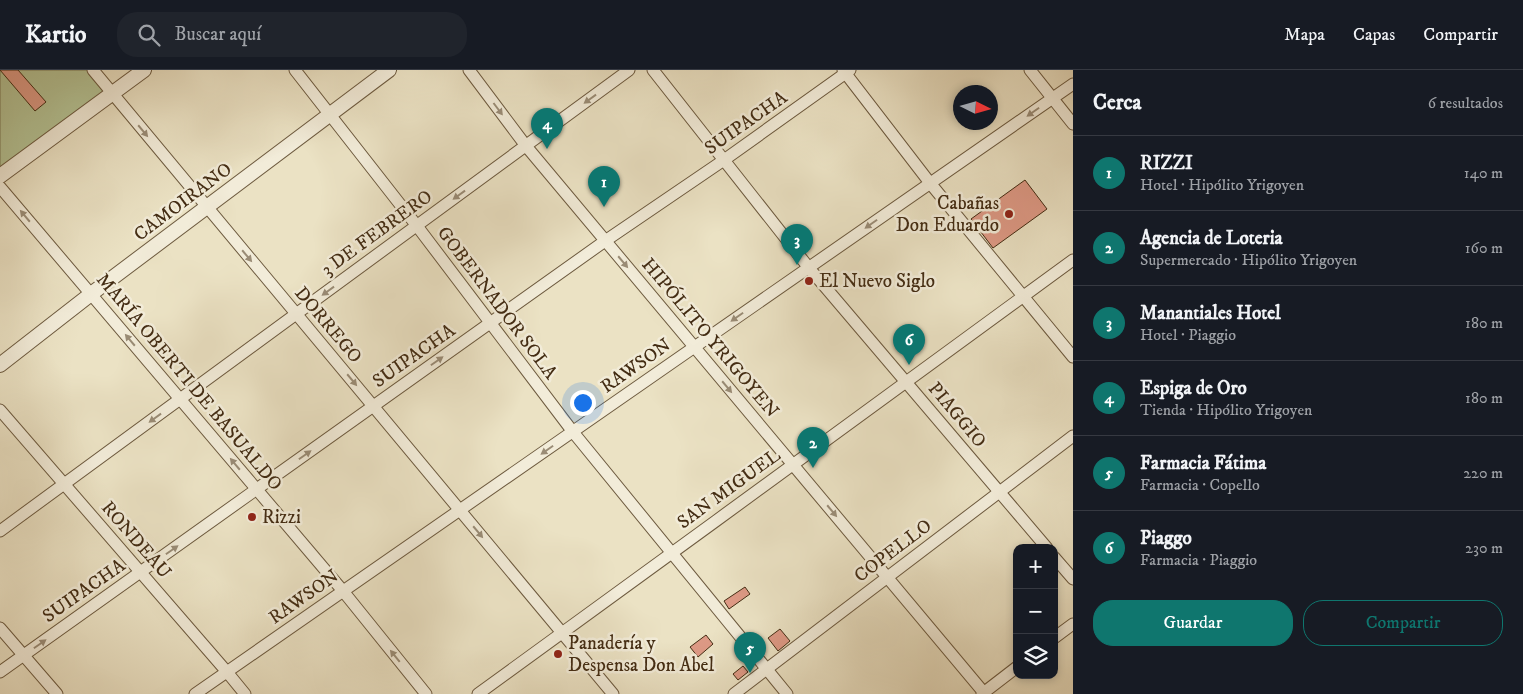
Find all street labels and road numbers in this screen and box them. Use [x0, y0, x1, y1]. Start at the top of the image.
street label: SUIPACHA [700, 86, 793, 160]
street label: CAMOIRANO [130, 158, 236, 246]
street label: 3 DE FEBRERO [317, 185, 437, 281]
street label: GOBERNADOR SOLA [432, 222, 563, 385]
street label: HIPÓLITO YRIGOYEN [636, 252, 785, 423]
street label: MARÍA OBERTI DE BASUALDO [91, 267, 288, 495]
street label: DORREGO [289, 282, 367, 368]
street label: SUIPACHA [368, 319, 461, 393]
street label: RAWSON [596, 334, 676, 398]
street label: PIAGGIO [923, 378, 991, 452]
street label: SAN MIGUEL [673, 444, 785, 534]
street label: RONDEAU [96, 497, 176, 584]
street label: COPELLO [850, 514, 936, 588]
street label: SUIPACHA [38, 554, 131, 628]
street label: RAWSON [264, 565, 344, 629]

